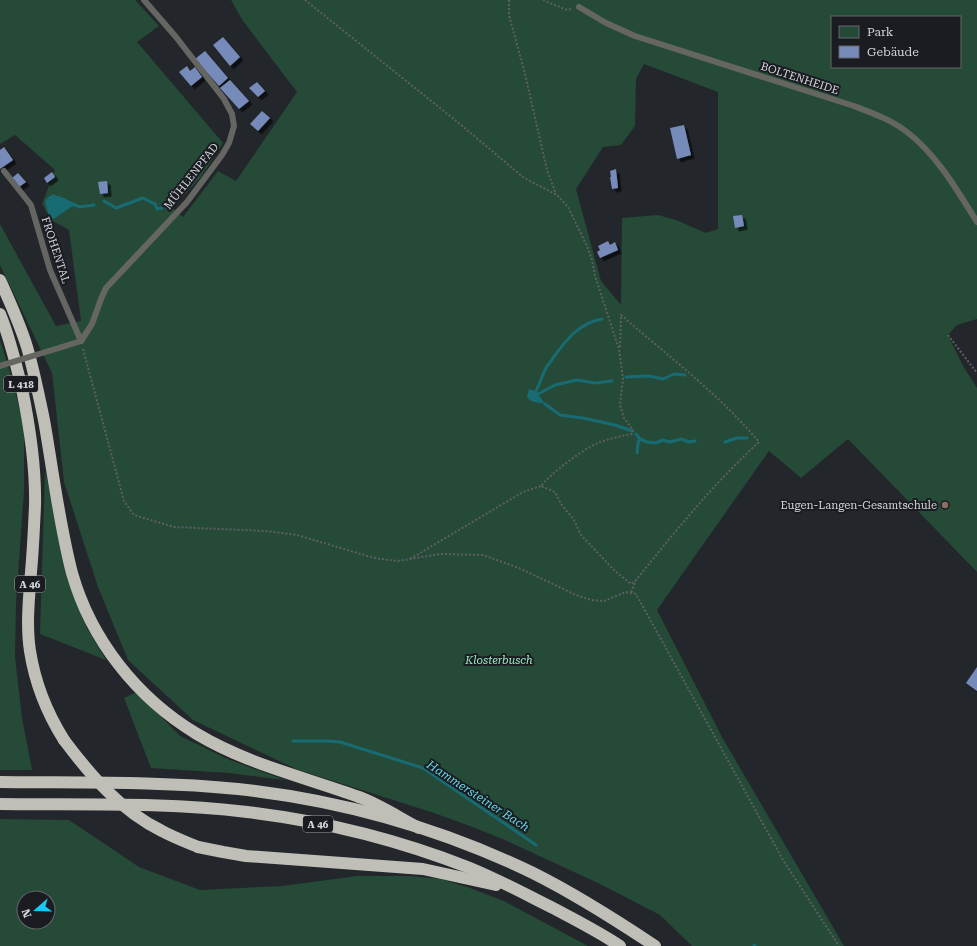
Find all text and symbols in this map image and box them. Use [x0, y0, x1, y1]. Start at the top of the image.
legend [831, 16, 961, 68]
text: Park [867, 25, 894, 39]
text: Gebäude [867, 45, 919, 59]
street label: BOLTENHEIDE [759, 60, 841, 97]
street label: MÜHLENPFAD [161, 140, 221, 212]
street label: FROHENTAL [39, 215, 72, 285]
road number: L 418 [4, 376, 38, 392]
place label: Eugen-Langen-Gesamtschule [781, 499, 937, 512]
marker: Eugen-Langen-Gesamtschule [940, 500, 950, 510]
road number: A 46 [15, 576, 45, 592]
park label: Klosterbusch [464, 654, 533, 667]
water label: Hammersteiner Bach [423, 757, 532, 834]
road number: A 46 [303, 816, 333, 832]
north arrow [16, 890, 56, 930]
text: N [19, 907, 35, 919]

